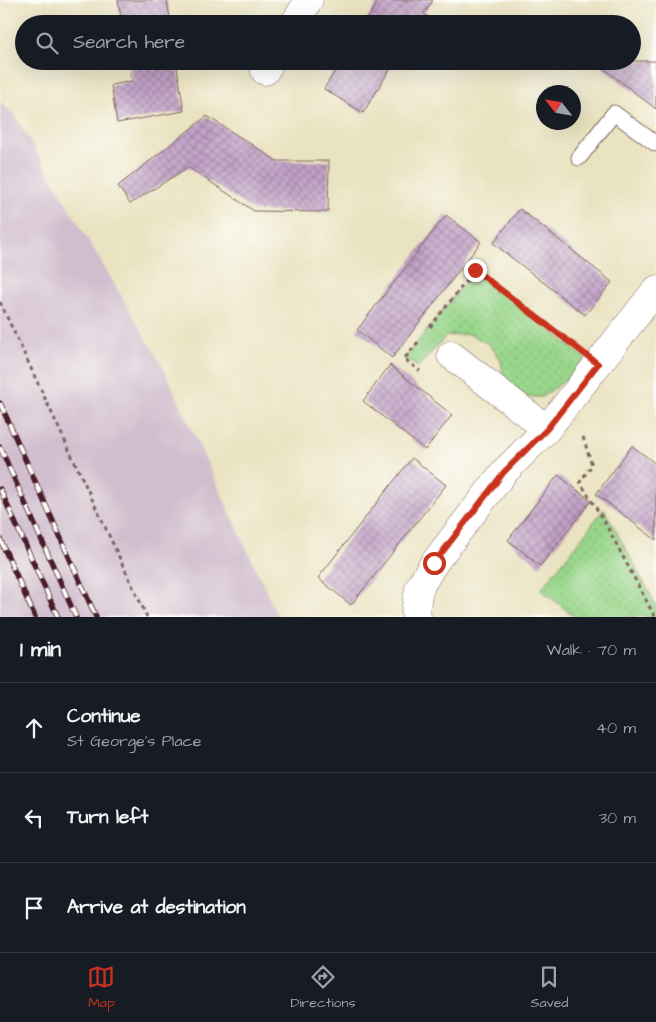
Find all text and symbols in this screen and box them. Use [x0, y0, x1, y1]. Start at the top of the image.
search box [15, 15, 641, 70]
icon: search [33, 29, 61, 57]
text: Search here [73, 29, 185, 56]
north arrow [536, 85, 581, 130]
route end [464, 259, 487, 282]
route start [423, 552, 446, 575]
text: 1 min [20, 635, 61, 664]
text: Walk · 70 m [547, 639, 636, 661]
text: Continue [67, 703, 141, 730]
icon: ahead [20, 714, 48, 742]
text: 40 m [596, 717, 636, 739]
text: St George's Place [67, 730, 201, 752]
icon: left [20, 804, 48, 832]
text: Turn left [67, 804, 148, 831]
text: 30 m [599, 807, 636, 829]
icon: arrive [20, 894, 48, 922]
text: Arrive at destination [67, 894, 246, 921]
tab: Map [87, 963, 115, 1013]
tab: Directions [290, 963, 355, 1013]
tab: Saved [530, 963, 569, 1013]

